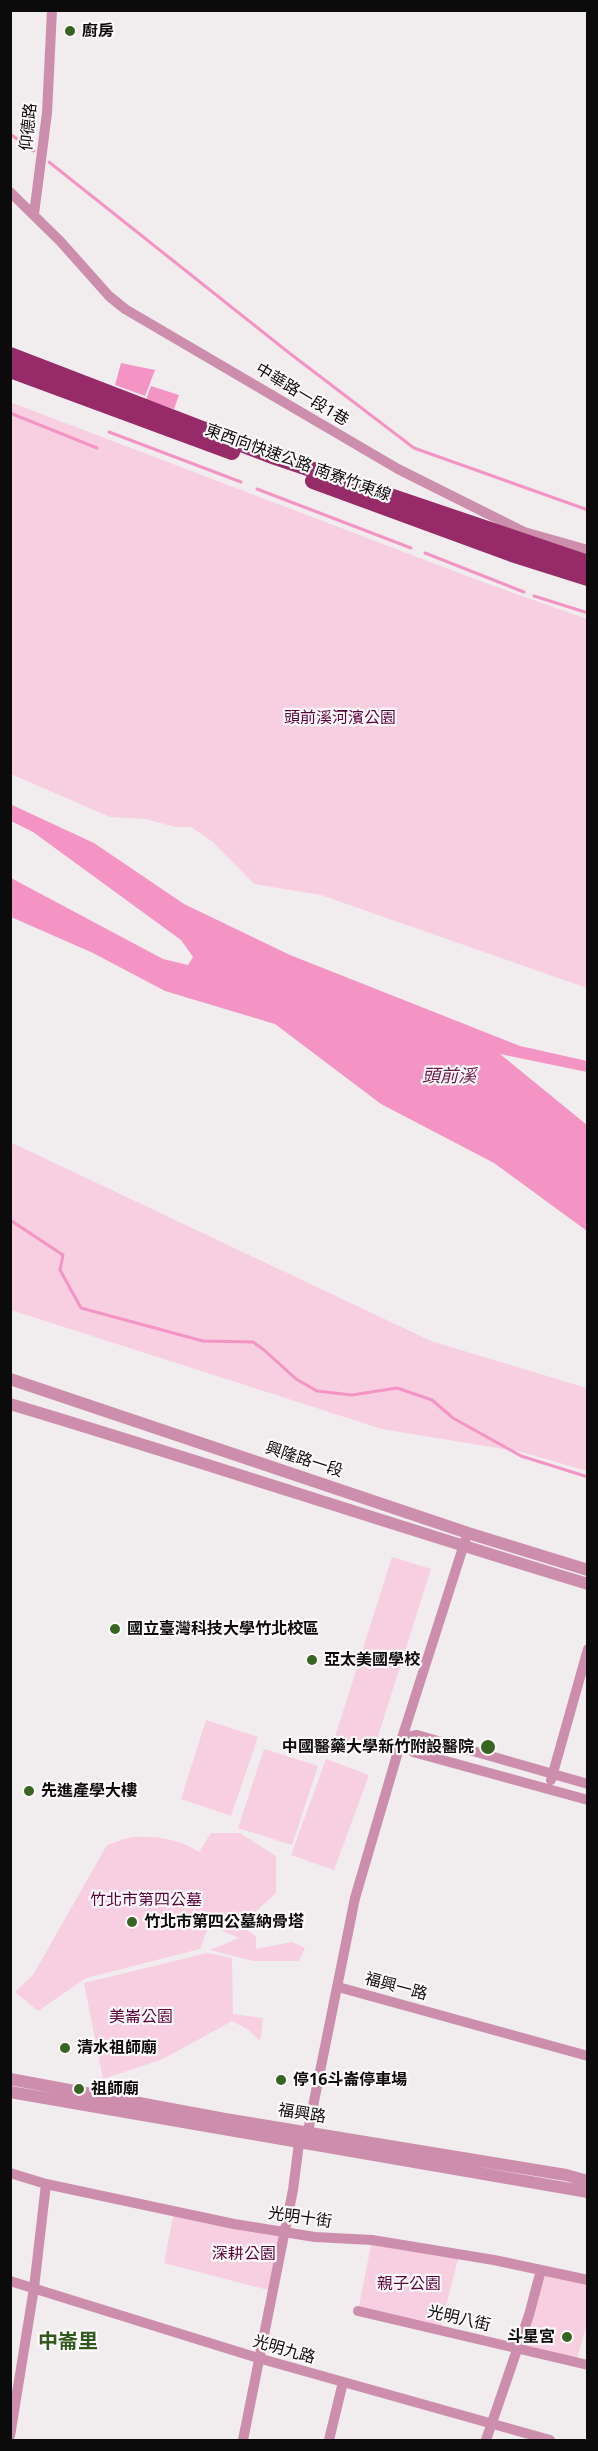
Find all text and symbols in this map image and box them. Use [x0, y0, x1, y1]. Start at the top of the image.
place label: 廚房 [82, 21, 114, 41]
marker: 廚房 [63, 24, 77, 38]
street label: 仰德路 [17, 102, 41, 152]
street label: 中華路一段1巷 [252, 360, 352, 430]
street label: 東西向快速公路 南寮竹東線 [203, 420, 393, 506]
park label: 頭前溪河濱公園 [284, 708, 396, 728]
water label: 頭前溪 [422, 1066, 476, 1088]
street label: 興隆路一段 [263, 1439, 345, 1481]
place label: 國立臺灣科技大學竹北校區 [127, 1619, 319, 1639]
marker: 國立臺灣科技大學竹北校區 [108, 1622, 122, 1636]
place label: 亞太美國學校 [324, 1650, 420, 1670]
marker: 亞太美國學校 [305, 1653, 319, 1667]
place label: 中國醫藥大學新竹附設醫院 [282, 1737, 474, 1757]
marker: 中國醫藥大學新竹附設醫院 [479, 1738, 497, 1756]
place label: 先進產學大樓 [41, 1781, 137, 1801]
marker: 先進產學大樓 [22, 1784, 36, 1798]
park label: 竹北市第四公墓 [90, 1890, 202, 1910]
place label: 竹北市第四公墓納骨塔 [144, 1912, 304, 1932]
marker: 竹北市第四公墓納骨塔 [125, 1915, 139, 1929]
street label: 福興一路 [363, 1969, 429, 2005]
park label: 美崙公園 [109, 2007, 173, 2027]
place label: 清水祖師廟 [77, 2038, 157, 2058]
marker: 清水祖師廟 [58, 2041, 72, 2055]
place label: 停16斗崙停車場 [293, 2070, 407, 2090]
marker: 停16斗崙停車場 [274, 2073, 288, 2087]
place label: 祖師廟 [91, 2079, 139, 2099]
marker: 祖師廟 [72, 2082, 86, 2096]
street label: 福興路 [277, 2101, 327, 2127]
street label: 光明十街 [267, 2204, 333, 2232]
park label: 深耕公園 [212, 2244, 276, 2264]
park label: 親子公園 [377, 2274, 441, 2294]
street label: 光明八街 [426, 2302, 492, 2336]
place label: 斗星宮 [507, 2327, 555, 2347]
district label: 中崙里 [38, 2330, 98, 2354]
marker: 斗星宮 [560, 2330, 574, 2344]
street label: 光明九路 [251, 2332, 317, 2368]

